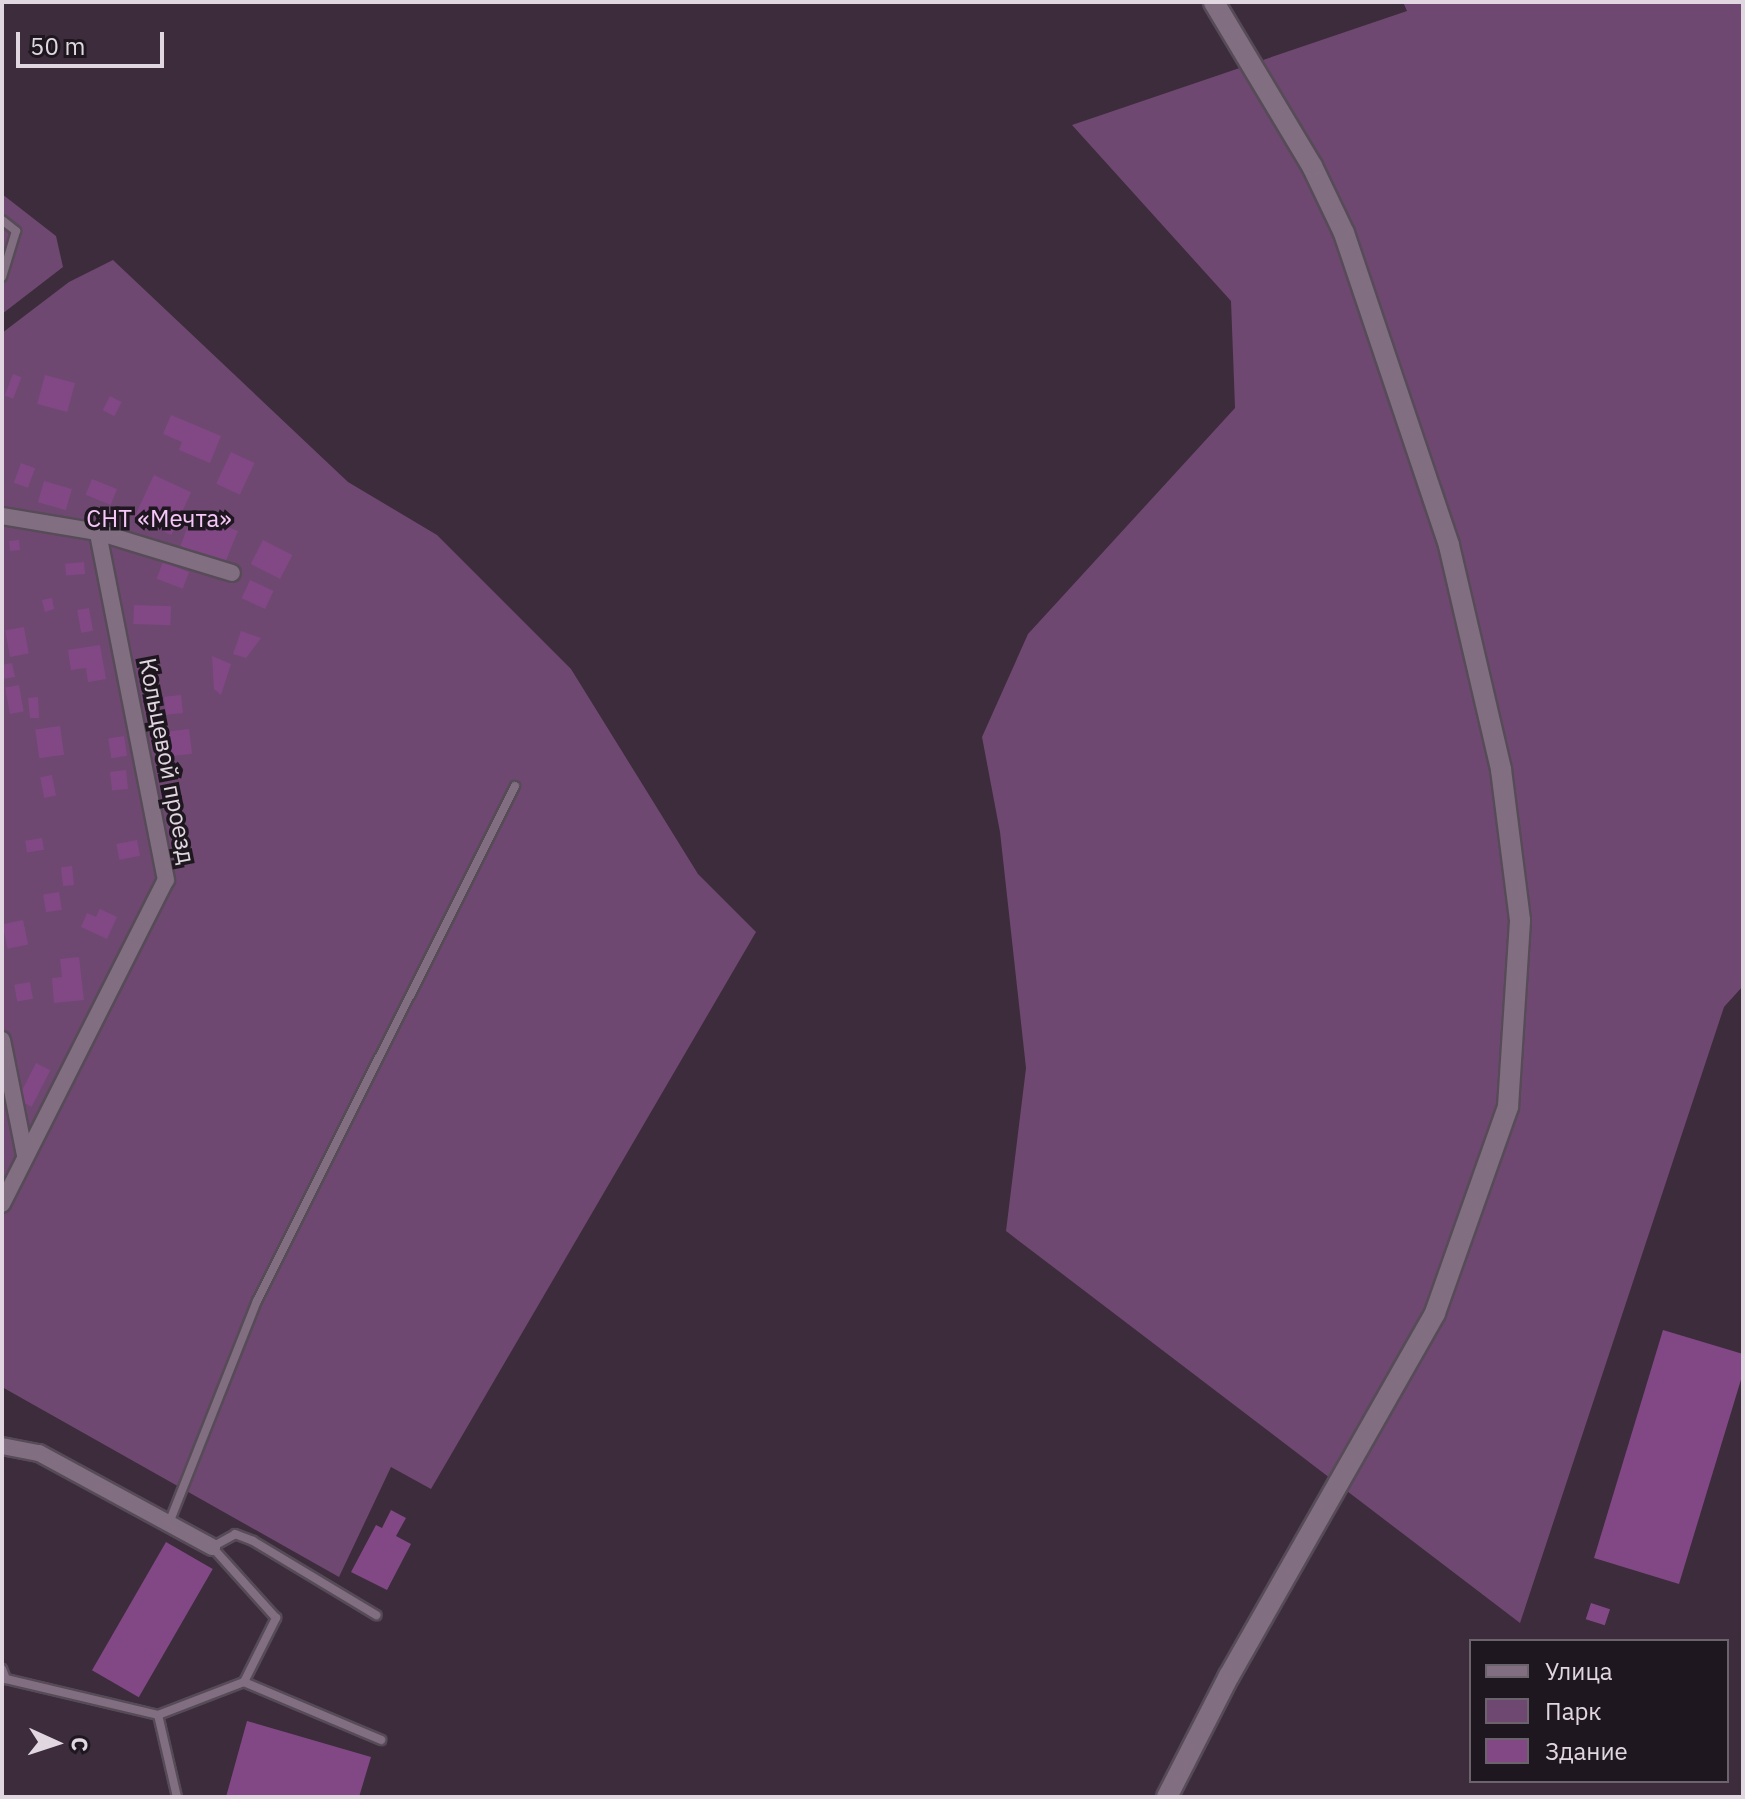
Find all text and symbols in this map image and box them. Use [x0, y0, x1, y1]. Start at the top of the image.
scale bar [20, 16, 168, 66]
text: 50 m [30, 30, 85, 62]
park label: СНТ «Мечта» [86, 505, 232, 533]
street label: Кольцевой проезд [133, 655, 201, 867]
legend [1469, 1639, 1729, 1783]
text: Улица [1545, 1655, 1613, 1687]
text: Парк [1545, 1695, 1602, 1727]
north arrow [16, 1703, 96, 1783]
text: Здание [1545, 1735, 1628, 1767]
text: С [66, 1736, 95, 1752]

